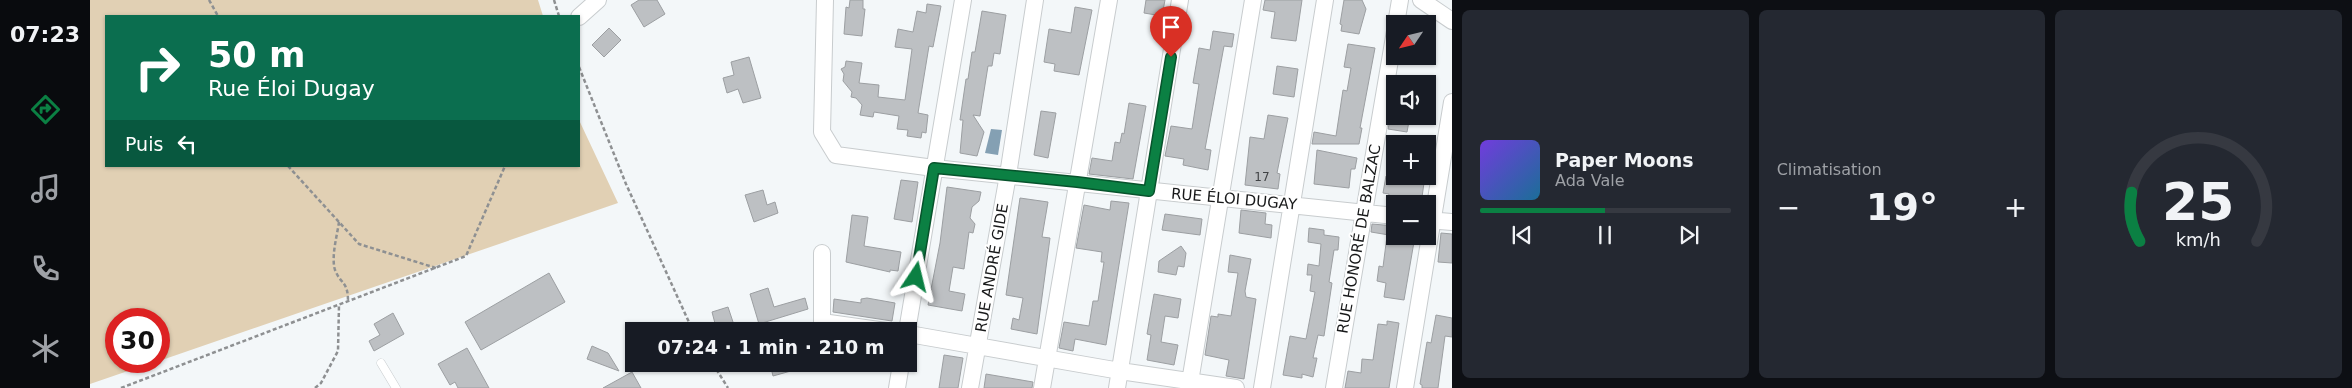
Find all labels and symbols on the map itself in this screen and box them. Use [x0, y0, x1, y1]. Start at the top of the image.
pin [1150, 6, 1192, 57]
north arrow [1386, 15, 1436, 65]
street label: RUE HONORÉ DE BALZAC [1332, 143, 1385, 335]
house number: 17 [1254, 170, 1270, 184]
street label: RUE ÉLOI DUGAY [1170, 184, 1299, 214]
street label: RUE ANDRÉ GIDE [971, 202, 1012, 334]
position arrow [889, 250, 941, 302]
speed limit sign: 30 [105, 308, 170, 373]

